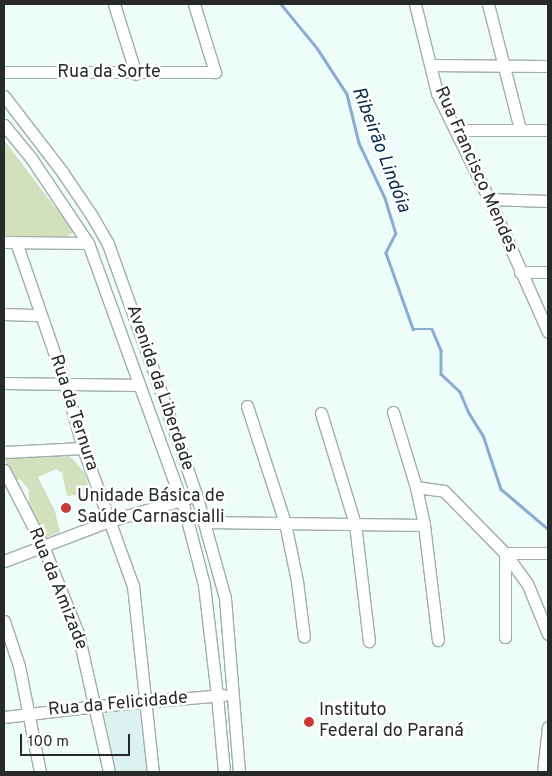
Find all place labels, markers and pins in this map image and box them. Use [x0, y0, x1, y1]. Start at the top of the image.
place label: Unidade Básica de Saúde Carnascialli [77, 487, 225, 530]
marker: Unidade Básica de Saúde Carnascialli [59, 501, 73, 515]
place label: Instituto Federal do Paraná [319, 701, 464, 744]
marker: Instituto Federal do Paraná [303, 716, 315, 728]

